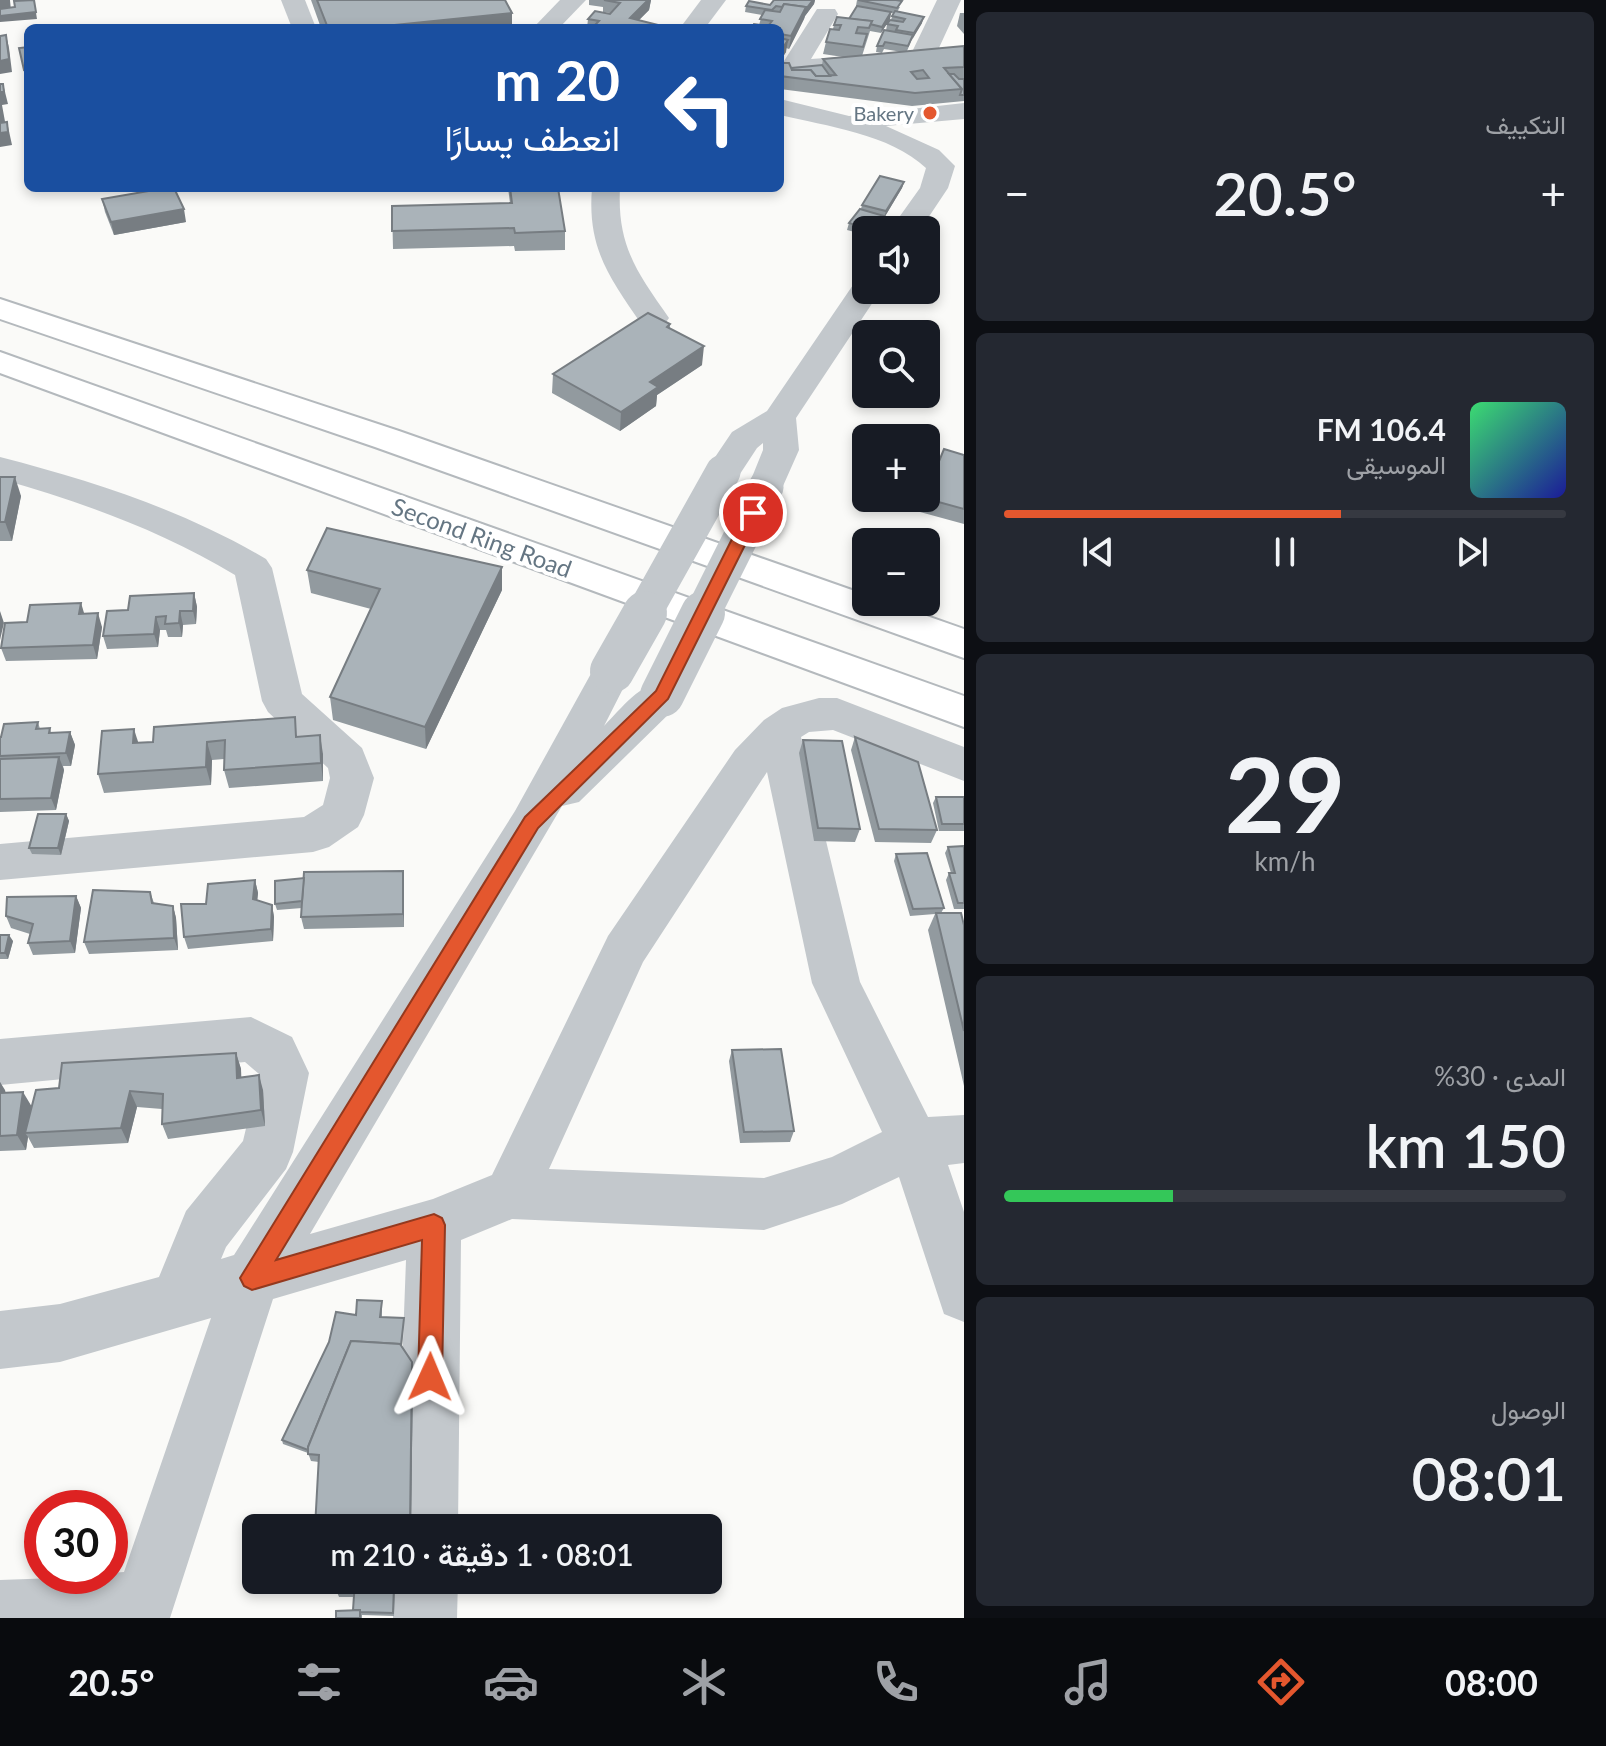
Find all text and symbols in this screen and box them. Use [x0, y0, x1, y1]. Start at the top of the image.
text: 20 m [495, 46, 620, 113]
icon: left [648, 56, 752, 160]
place label: Bakery [854, 101, 915, 125]
marker: Bakery [921, 104, 939, 122]
text: التكييف [1485, 108, 1566, 140]
text: انعطف يسارًا [445, 115, 620, 159]
text: 20.5° [1213, 157, 1357, 229]
text: − [1004, 167, 1030, 219]
text: + [1540, 167, 1566, 219]
map controls [852, 216, 940, 616]
button: sound [852, 216, 940, 304]
button: search [852, 320, 940, 408]
text: 106.4 FM [1317, 411, 1446, 447]
button: + [852, 424, 940, 512]
text: الموسيقى [1346, 448, 1446, 480]
pin [719, 479, 787, 547]
street label: Second Ring Road [388, 491, 576, 583]
icon: arrive [731, 491, 775, 535]
button: − [852, 528, 940, 616]
icon: previous [1076, 530, 1120, 574]
icon: pause [1263, 530, 1307, 574]
icon: next [1450, 530, 1494, 574]
text: 29 [1225, 730, 1345, 855]
text: km/h [1255, 845, 1315, 877]
text: المدى · 30% [1434, 1060, 1566, 1092]
text: 150 km [1365, 1109, 1566, 1181]
position arrow [388, 1335, 472, 1419]
text: الوصول [1491, 1393, 1566, 1425]
text: 08:01 [1412, 1442, 1566, 1514]
speed limit sign: 30 [24, 1490, 128, 1594]
text: 08:01 · 1 دقيقة · 210 m [330, 1536, 634, 1572]
icon: filters [291, 1654, 347, 1710]
icon: car [483, 1654, 539, 1710]
icon: climate [676, 1654, 732, 1710]
icon: phone [868, 1654, 924, 1710]
icon: music [1060, 1654, 1116, 1710]
icon: directions [1253, 1654, 1309, 1710]
text: 20.5° [68, 1660, 154, 1704]
text: 08:00 [1445, 1660, 1538, 1704]

